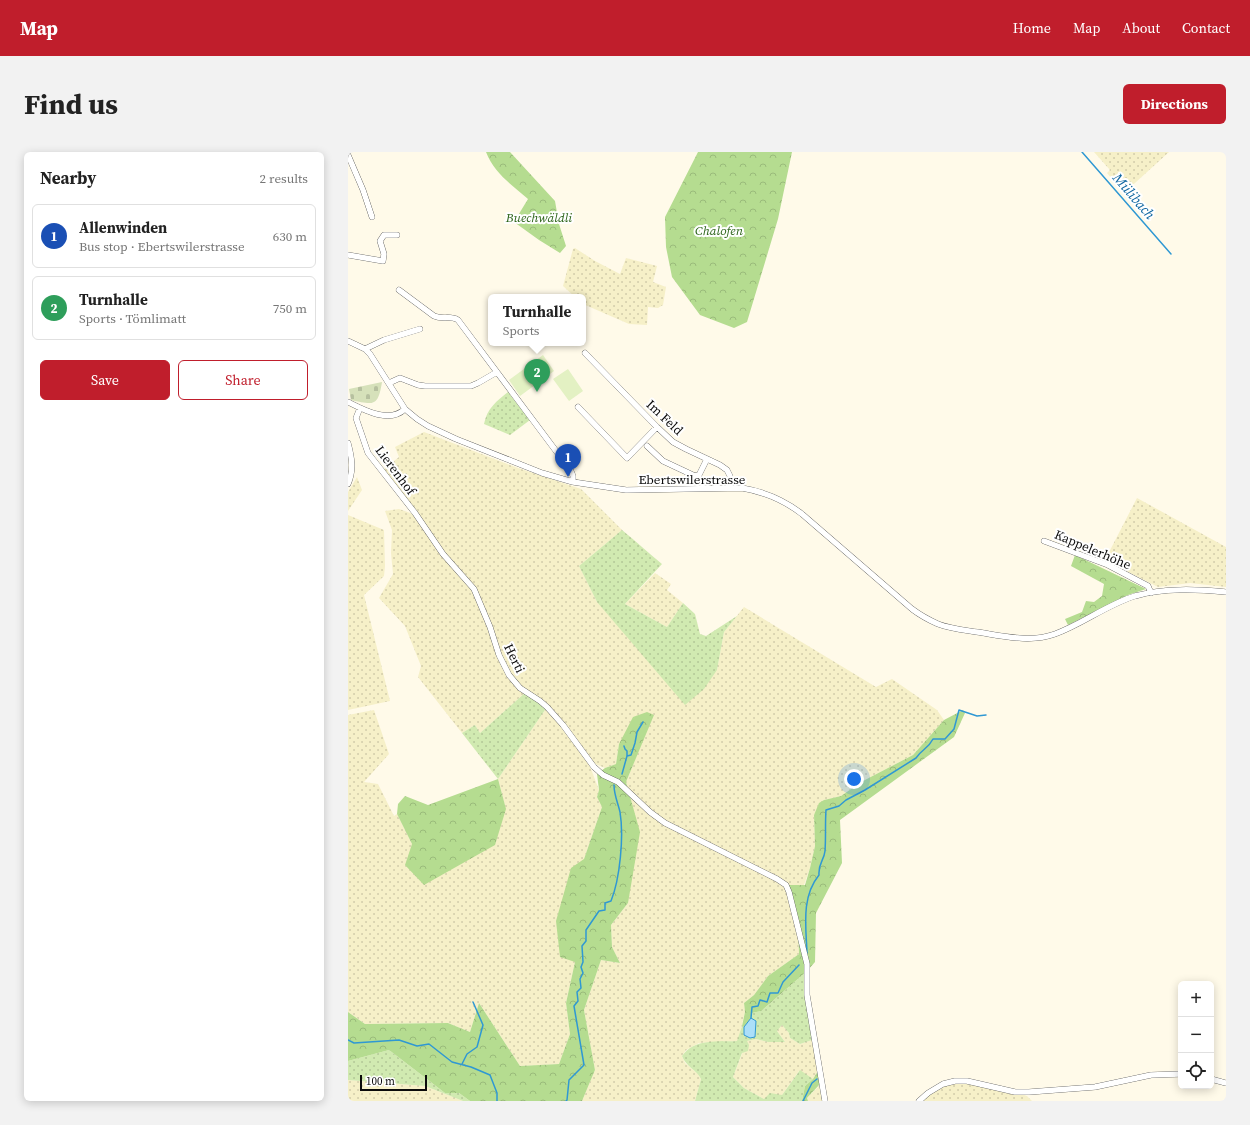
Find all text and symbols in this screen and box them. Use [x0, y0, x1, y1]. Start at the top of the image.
text: Map [20, 15, 58, 41]
text: Home [1013, 18, 1051, 38]
text: Map [1073, 18, 1100, 38]
text: About [1122, 18, 1160, 38]
text: Contact [1182, 18, 1230, 38]
button: Directions [1123, 84, 1226, 124]
text: Find us [24, 85, 118, 123]
text: Nearby [40, 166, 96, 190]
water label: Mülibach [1108, 168, 1160, 224]
text: 2 results [260, 170, 308, 187]
park label: Buechwäldli [505, 209, 572, 226]
text: Allenwinden [79, 217, 167, 238]
park label: Chalofen [695, 222, 744, 239]
text: 1 [50, 228, 58, 245]
text: 630 m [273, 228, 307, 245]
text: Bus stop · Ebertswilerstrasse [79, 238, 245, 255]
text: Turnhalle [79, 289, 148, 310]
popup [488, 294, 586, 346]
text: 2 [50, 300, 58, 317]
text: 750 m [273, 300, 307, 317]
text: Turnhalle [503, 301, 571, 322]
text: Sports · Tömlimatt [79, 310, 186, 327]
text: Sports [503, 322, 540, 339]
pin: 2 [524, 359, 550, 392]
button: Save [40, 360, 170, 400]
button: Share [178, 360, 308, 400]
street label: Im Feld [643, 396, 687, 439]
street label: Lierenhof [371, 442, 421, 500]
pin: 1 [555, 444, 581, 477]
street label: Ebertswilerstrasse [638, 471, 746, 488]
street label: Kappelerhöhe [1052, 526, 1134, 573]
street label: Herti [500, 641, 529, 676]
your location [844, 769, 864, 789]
map controls [1178, 981, 1214, 1089]
button: + [1178, 981, 1214, 1017]
button: − [1178, 1017, 1214, 1053]
button: locate [1178, 1053, 1214, 1089]
scale bar [360, 1073, 427, 1092]
text: 100 m [366, 1074, 395, 1089]

